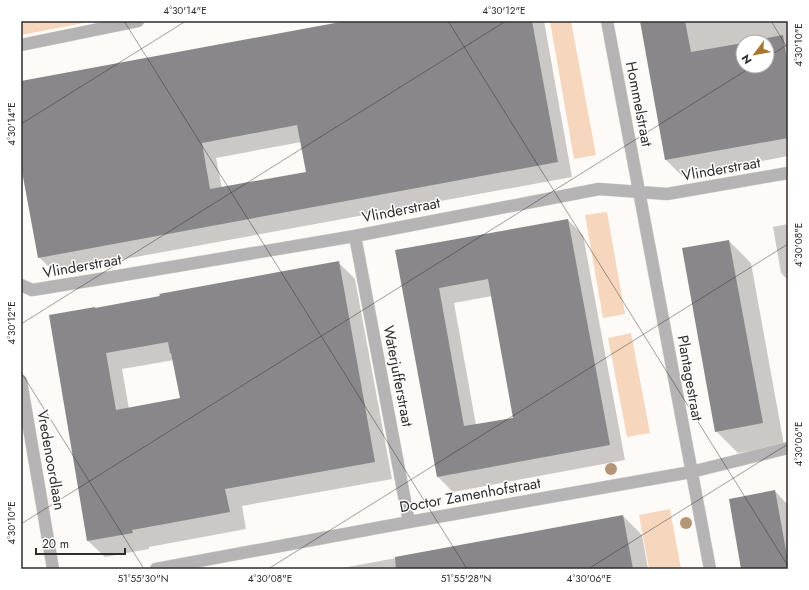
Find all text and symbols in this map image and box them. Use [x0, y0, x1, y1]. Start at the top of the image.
text: 4°30'14"E [163, 3, 207, 18]
text: 4°30'12"E [482, 3, 526, 18]
text: 4°30'10"E [791, 23, 806, 67]
north arrow [735, 34, 775, 74]
text: N [737, 51, 756, 67]
street label: Hommelstraat [620, 60, 658, 149]
text: 4°30'14"E [4, 102, 19, 146]
street label: Vlinderstraat [680, 151, 762, 187]
street label: Vlinderstraat [360, 192, 442, 228]
text: 4°30'08"E [791, 223, 806, 267]
street label: Vlinderstraat [41, 248, 123, 284]
text: 4°30'12"E [4, 301, 19, 345]
street label: Waterjufferstraat [377, 323, 419, 429]
street label: Plantagestraat [672, 333, 708, 423]
street label: Vredenoordlaan [31, 408, 71, 512]
text: 4°30'06"E [791, 422, 806, 466]
street label: Doctor Zamenhofstraat [398, 472, 543, 518]
text: 4°30'10"E [4, 501, 19, 545]
scale bar [36, 530, 125, 556]
text: 20 m [42, 535, 69, 553]
text: 51°55'30"N [118, 571, 168, 586]
text: 4°30'08"E [248, 571, 292, 586]
text: 51°55'28"N [441, 571, 491, 586]
text: 4°30'06"E [567, 571, 611, 586]

